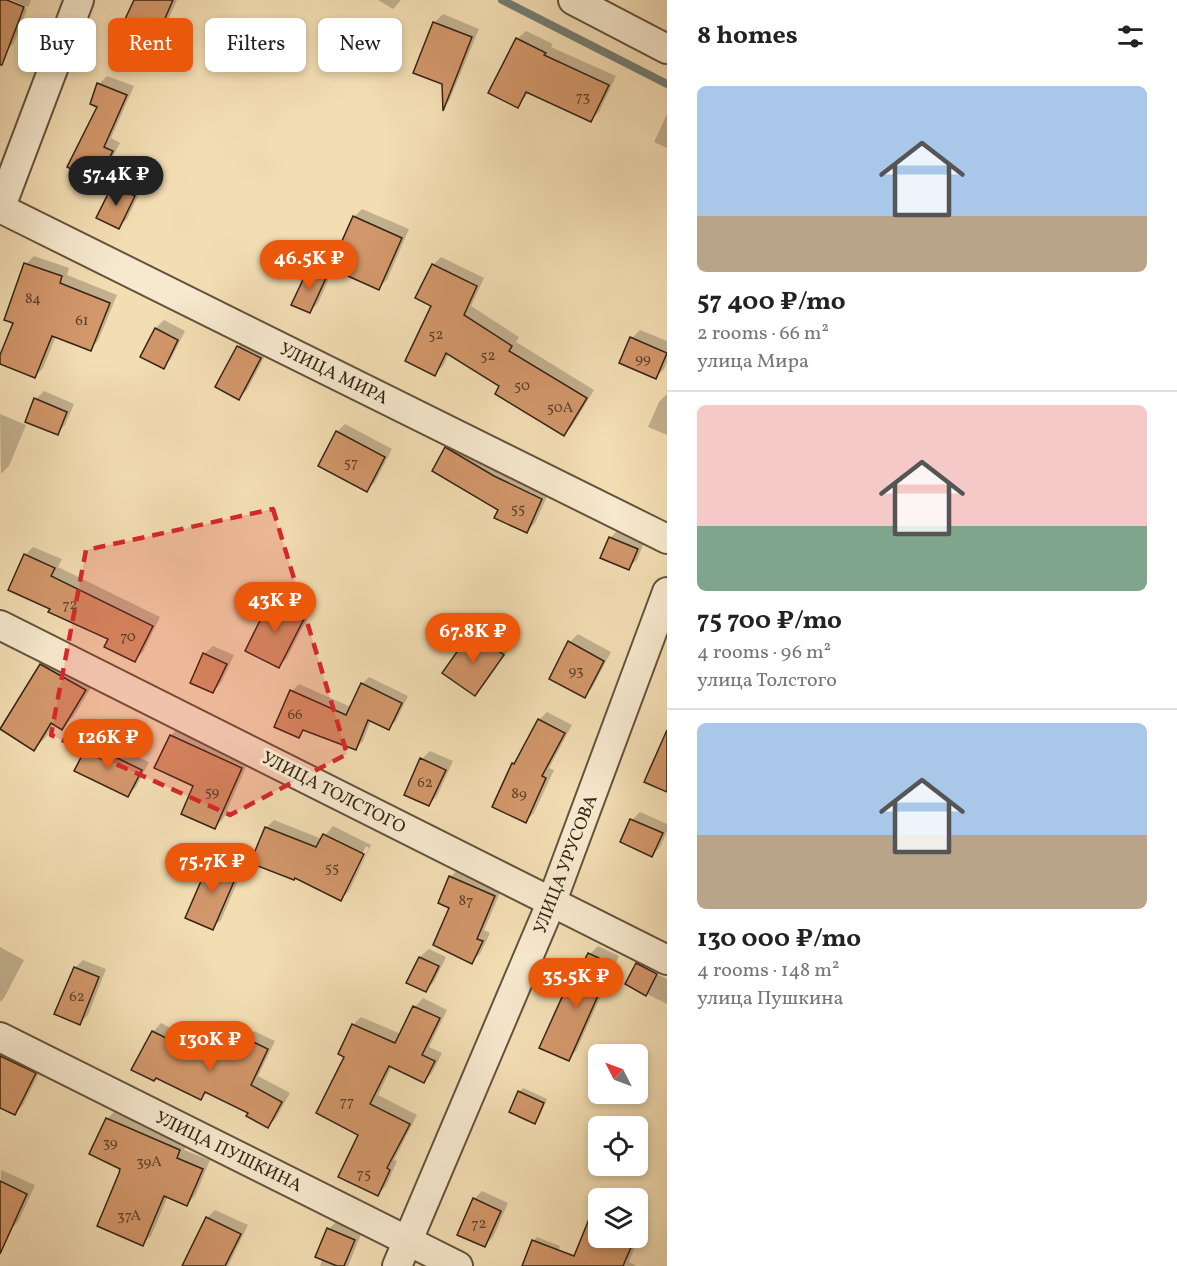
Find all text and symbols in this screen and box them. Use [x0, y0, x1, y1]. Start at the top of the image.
chip: Buy [18, 18, 96, 72]
chip: Rent [108, 18, 193, 72]
chip: Filters [205, 18, 306, 72]
chip: New [318, 18, 402, 72]
text: 8 homes [697, 18, 798, 54]
icon: filters [1114, 20, 1147, 53]
house number: 73 [576, 87, 590, 108]
icon: home [868, 125, 976, 233]
pin: 57.4K ₽ [61, 156, 171, 207]
text: 57.4K ₽ [82, 161, 150, 189]
pin: 46.5K ₽ [254, 240, 364, 291]
text: 46.5K ₽ [274, 245, 344, 273]
text: 57 400 ₽/mo [697, 284, 846, 320]
house number: 84 [25, 289, 41, 310]
house number: 61 [75, 311, 89, 332]
text: 2 rooms · 66 m² [697, 320, 829, 348]
house number: 52 [428, 325, 444, 346]
street label: УЛИЦА МИРА [275, 337, 392, 412]
house number: 52 [480, 346, 496, 367]
text: улица Мира [697, 348, 809, 376]
house number: 99 [635, 349, 651, 370]
house number: 50 [514, 376, 530, 397]
house number: 50А [547, 398, 574, 419]
icon: home [868, 444, 976, 552]
house number: 57 [344, 453, 358, 474]
house number: 55 [511, 499, 525, 520]
pin: 43K ₽ [233, 582, 317, 633]
text: 43K ₽ [248, 587, 302, 615]
house number: 72 [62, 595, 78, 616]
text: 75 700 ₽/mo [697, 603, 842, 639]
pin: 67.8K ₽ [418, 613, 528, 664]
text: 67.8K ₽ [439, 618, 507, 646]
house number: 70 [120, 627, 136, 648]
text: 4 rooms · 96 m² [697, 639, 831, 667]
house number: 93 [568, 661, 584, 682]
text: улица Толстого [697, 667, 837, 695]
house number: 66 [287, 705, 303, 726]
pin: 126K ₽ [59, 719, 157, 770]
text: 126K ₽ [77, 724, 139, 752]
street label: УЛИЦА ТОЛСТОГО [257, 746, 410, 841]
icon: home [868, 762, 976, 870]
house number: 62 [417, 773, 433, 794]
house number: 59 [205, 782, 220, 803]
house number: 89 [511, 784, 527, 805]
street label: УЛИЦА УРУСОВА [528, 791, 605, 938]
pin: 75.7K ₽ [157, 843, 267, 894]
text: 75.7K ₽ [179, 848, 245, 876]
house number: 55 [325, 858, 339, 879]
house number: 87 [459, 891, 473, 912]
text: 130 000 ₽/mo [697, 921, 861, 957]
text: 4 rooms · 148 m² [697, 957, 839, 985]
pin: 35.5K ₽ [521, 958, 631, 1009]
text: 35.5K ₽ [542, 963, 610, 991]
text: улица Пушкина [697, 985, 843, 1013]
house number: 62 [69, 987, 85, 1008]
pin: 130K ₽ [161, 1021, 259, 1072]
text: 130K ₽ [179, 1026, 241, 1054]
north arrow [588, 1044, 648, 1104]
map controls [588, 1044, 648, 1248]
house number: 77 [340, 1092, 354, 1113]
street label: УЛИЦА ПУШКИНА [150, 1106, 306, 1199]
button: locate [588, 1116, 648, 1176]
house number: 39 [102, 1133, 118, 1154]
house number: 39А [136, 1152, 162, 1173]
house number: 75 [357, 1164, 371, 1185]
button: layers [588, 1188, 648, 1248]
house number: 37А [117, 1206, 141, 1227]
house number: 72 [471, 1214, 487, 1235]

